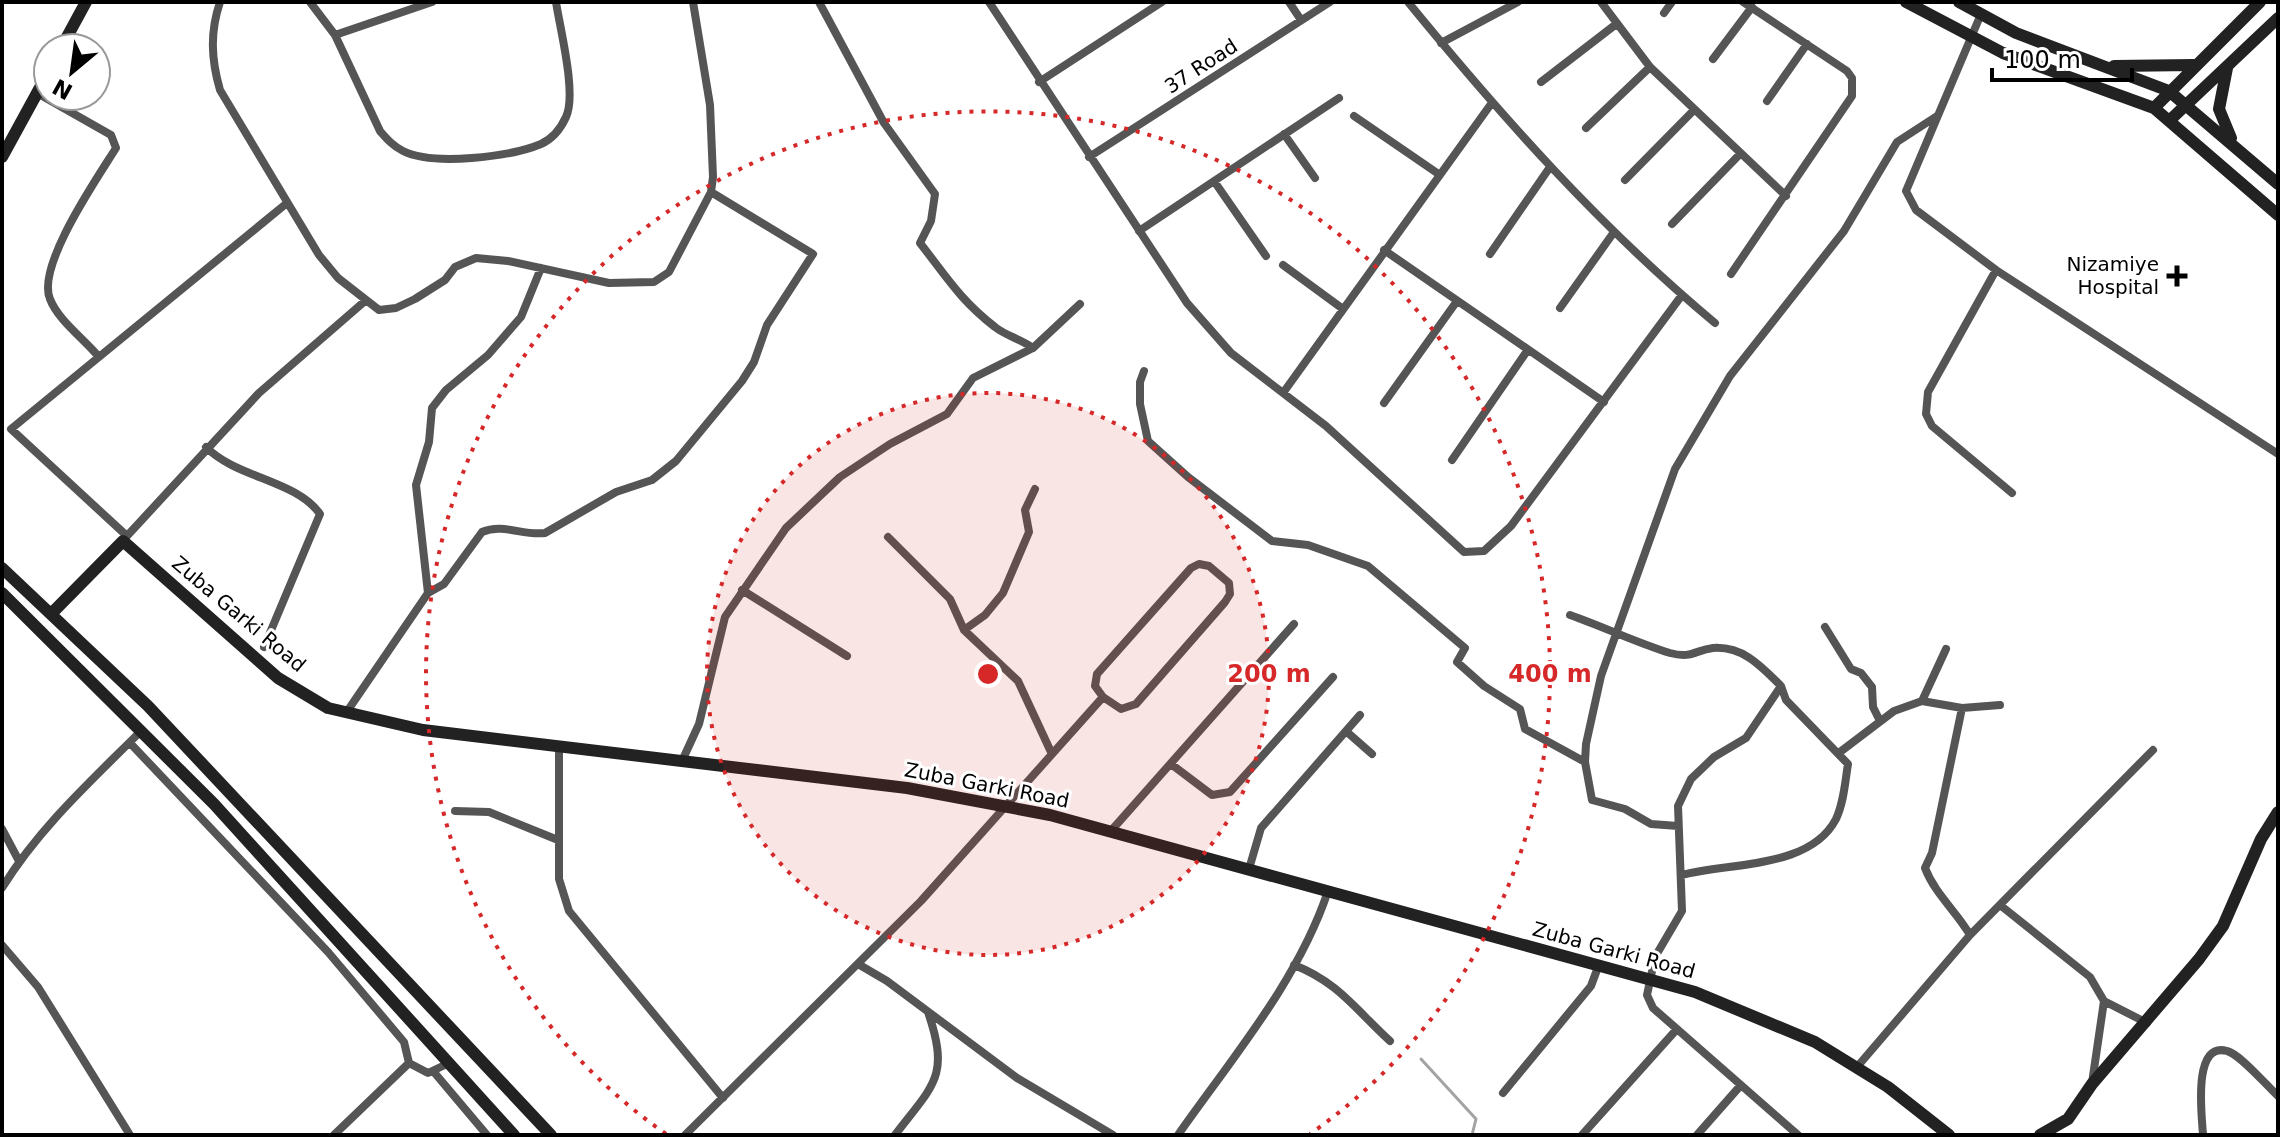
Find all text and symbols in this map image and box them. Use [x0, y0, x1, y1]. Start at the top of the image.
north arrow [32, 32, 112, 112]
scale bar [1992, 32, 2132, 82]
street label: 37 Road [1160, 34, 1242, 98]
text: 100 m [2004, 46, 2081, 74]
text: N [48, 74, 77, 104]
place label: Nizamiye Hospital [2067, 252, 2159, 299]
marker: Nizamiye Hospital [2166, 265, 2188, 287]
street label: Zuba Garki Road [167, 551, 311, 677]
centre of rings [974, 660, 1002, 688]
text: 200 m [1227, 660, 1311, 688]
text: 400 m [1508, 660, 1592, 688]
street label: Zuba Garki Road [903, 757, 1071, 813]
street label: Zuba Garki Road [1530, 917, 1698, 983]

